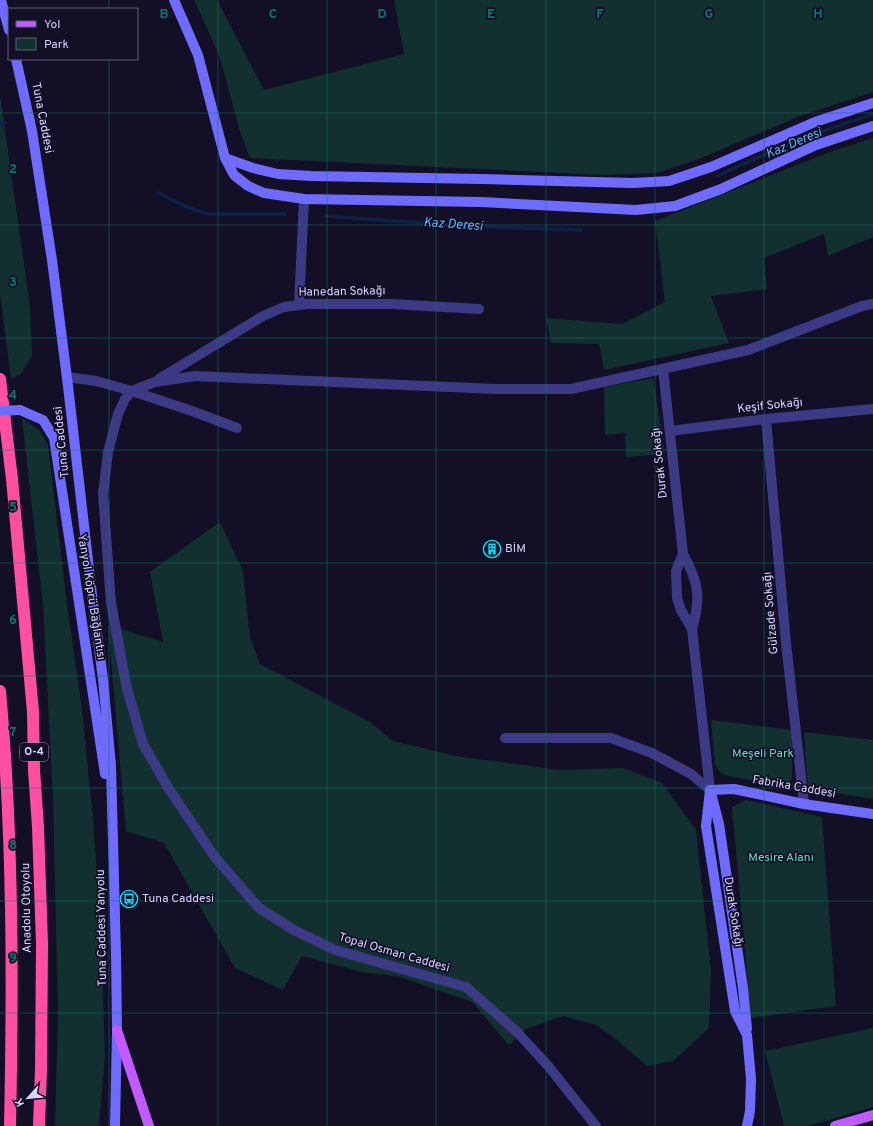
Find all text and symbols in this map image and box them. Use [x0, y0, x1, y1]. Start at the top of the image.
text: B [160, 7, 169, 23]
text: C [269, 7, 277, 23]
text: D [377, 7, 387, 23]
text: E [487, 7, 495, 23]
text: F [596, 7, 604, 23]
text: G [705, 7, 714, 23]
text: H [813, 7, 823, 23]
legend [8, 8, 138, 60]
text: Yol [44, 17, 60, 33]
text: Park [44, 37, 69, 53]
street label: Tuna Caddesi [27, 81, 57, 155]
water label: Kaz Deresi [764, 125, 825, 163]
text: 2 [9, 162, 17, 178]
water label: Kaz Deresi [423, 215, 484, 235]
text: 3 [9, 275, 17, 291]
street label: Hanedan Sokağı [298, 283, 386, 301]
text: 4 [9, 388, 17, 404]
street label: Keşif Sokağı [737, 395, 803, 417]
street label: Tuna Caddesi [50, 405, 74, 479]
street label: Durak Sokağı [648, 427, 672, 499]
text: 5 [9, 500, 17, 516]
street label: Yanyol Köprü Bağlantısı [73, 533, 109, 661]
building icon: BİM [482, 539, 502, 559]
place label: BİM [505, 541, 526, 557]
street label: Gülzade Sokağı [759, 571, 783, 655]
text: 6 [9, 613, 17, 629]
text: 7 [10, 725, 17, 741]
road number: O-4 [20, 743, 48, 761]
park label: Meşeli Park [732, 746, 794, 762]
street label: Fabrika Caddesi [751, 772, 837, 802]
text: 8 [9, 838, 17, 854]
park label: Mesire Alanı [748, 850, 814, 866]
street label: Anadolu Otoyolu [18, 863, 36, 953]
street label: Tuna Caddesi Yanyolu [93, 869, 111, 987]
street label: Durak Sokağı [720, 876, 746, 948]
bus stop icon: Tuna Caddesi [119, 889, 139, 909]
place label: Tuna Caddesi [142, 891, 214, 907]
street label: Topal Osman Caddesi [337, 929, 451, 977]
text: 9 [9, 951, 17, 967]
north arrow [8, 1078, 48, 1118]
text: K [12, 1095, 28, 1109]

